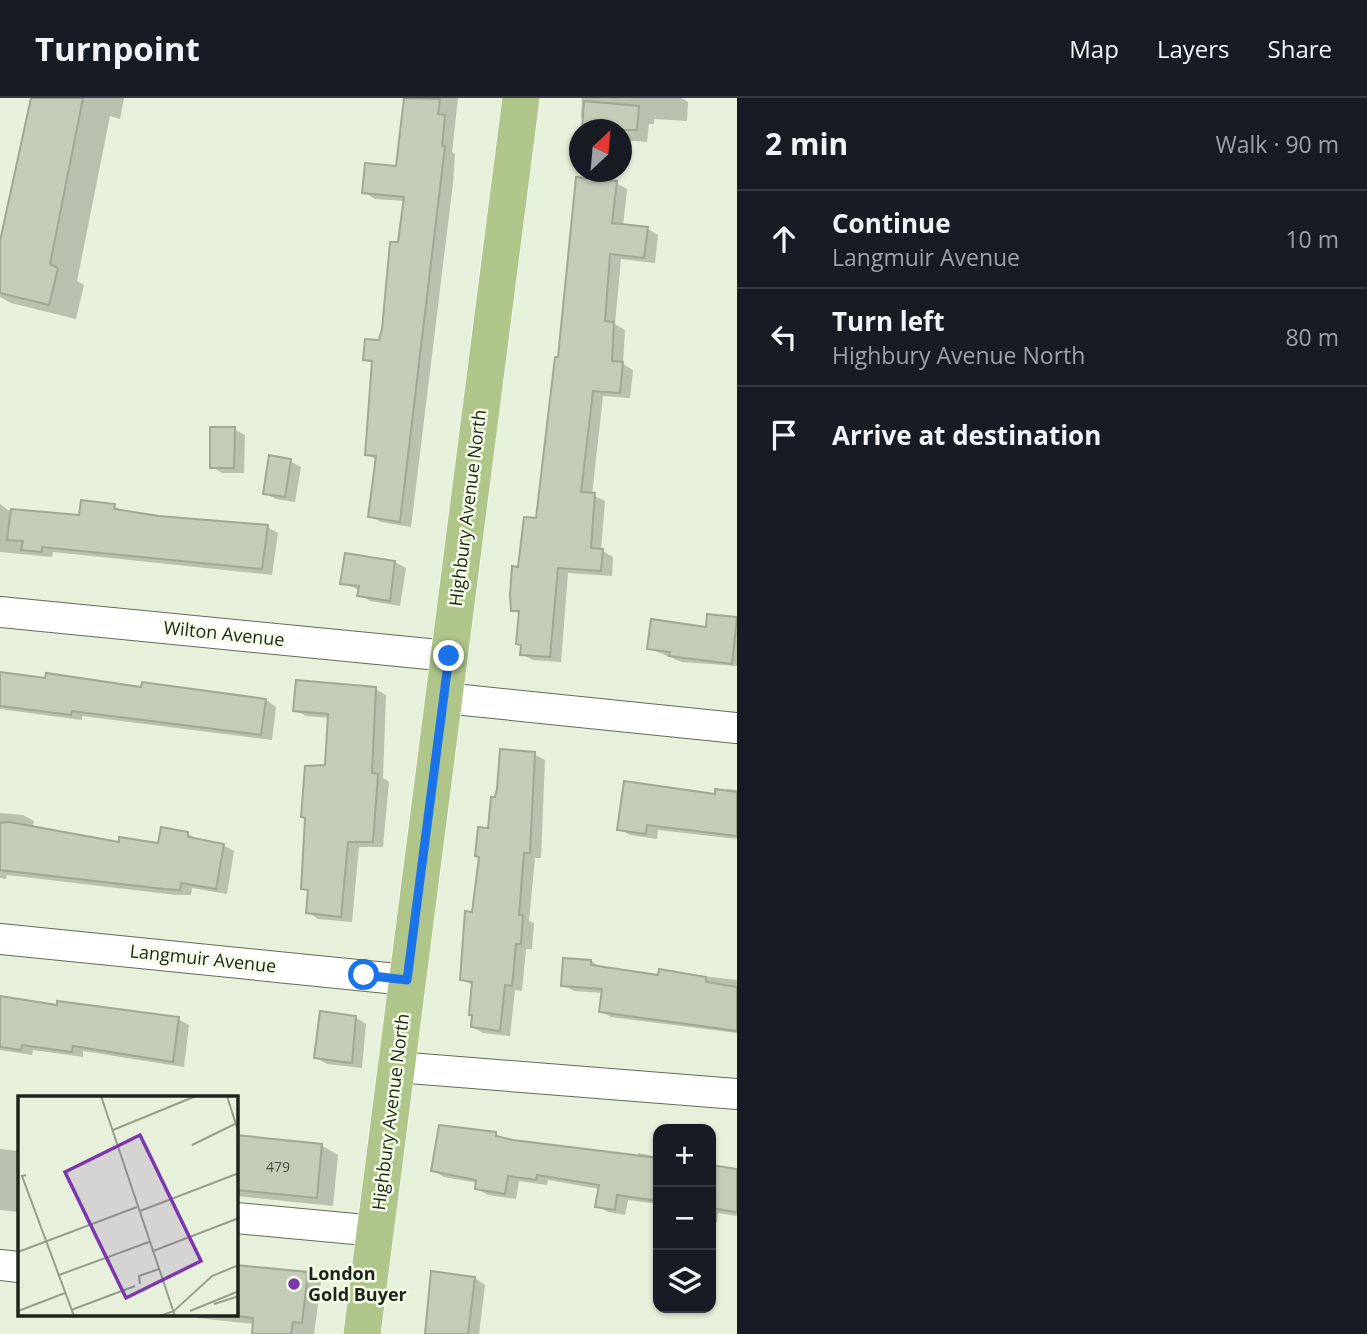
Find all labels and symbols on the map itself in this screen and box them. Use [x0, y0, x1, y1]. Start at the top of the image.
north arrow [569, 119, 632, 182]
street label: Highbury Avenue North [443, 408, 491, 608]
street label: Wilton Avenue [163, 615, 286, 651]
route end [433, 640, 464, 671]
street label: Langmuir Avenue [129, 938, 278, 978]
route start [348, 959, 379, 990]
street label: Highbury Avenue North [366, 1012, 414, 1212]
inset map [18, 1096, 238, 1316]
house number: 479 [266, 1157, 290, 1176]
place label: London Gold Buyer [308, 1261, 407, 1306]
marker: London Gold Buyer [286, 1276, 302, 1292]

